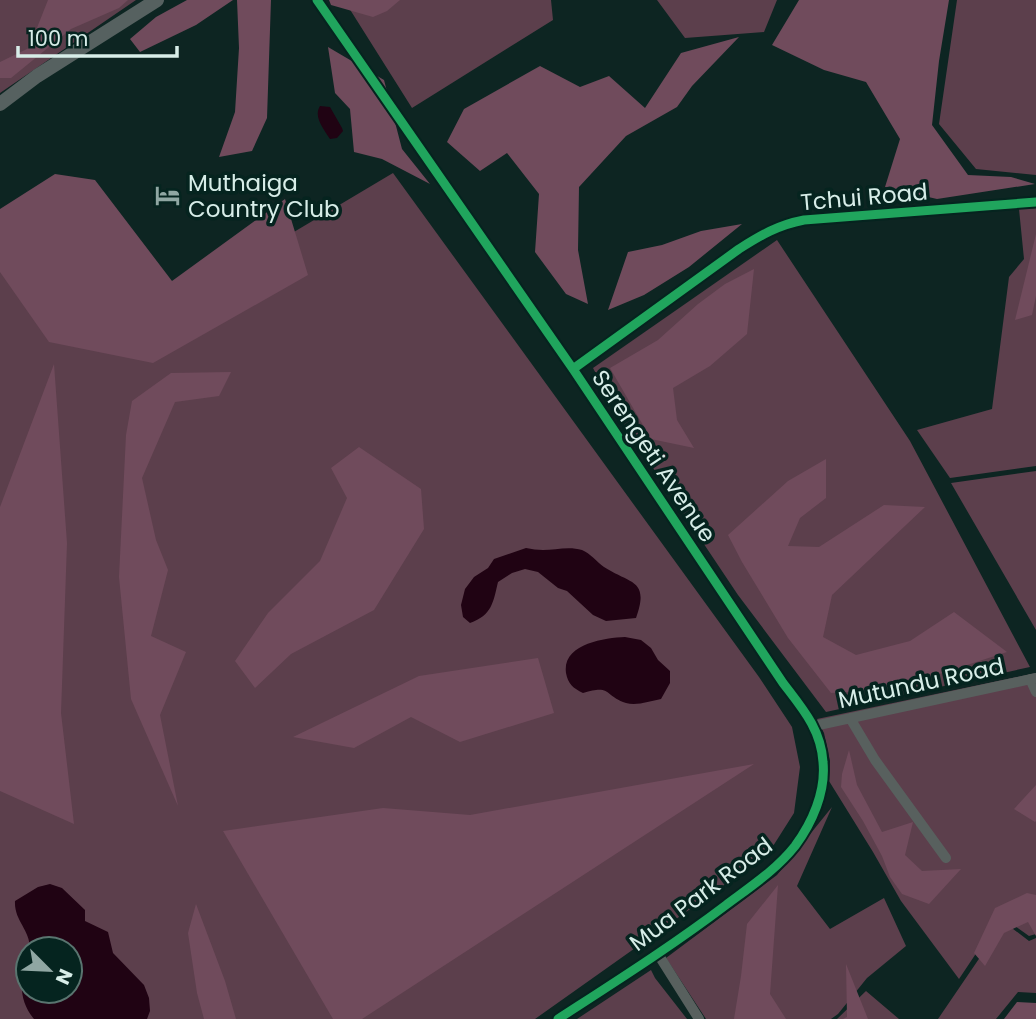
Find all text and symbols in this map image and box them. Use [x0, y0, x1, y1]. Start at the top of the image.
scale bar [18, 14, 177, 58]
text: 100 m [28, 24, 88, 53]
place label: Muthaiga Country Club [188, 167, 340, 225]
street label: Tchui Road [799, 176, 929, 218]
hotel icon: Muthaiga Country Club [154, 182, 182, 210]
street label: Serengeti Avenue [584, 363, 724, 549]
street label: Mutundu Road [835, 650, 1007, 716]
street label: Mua Park Road [623, 830, 779, 958]
north arrow [14, 935, 84, 1005]
text: N [49, 965, 79, 989]

